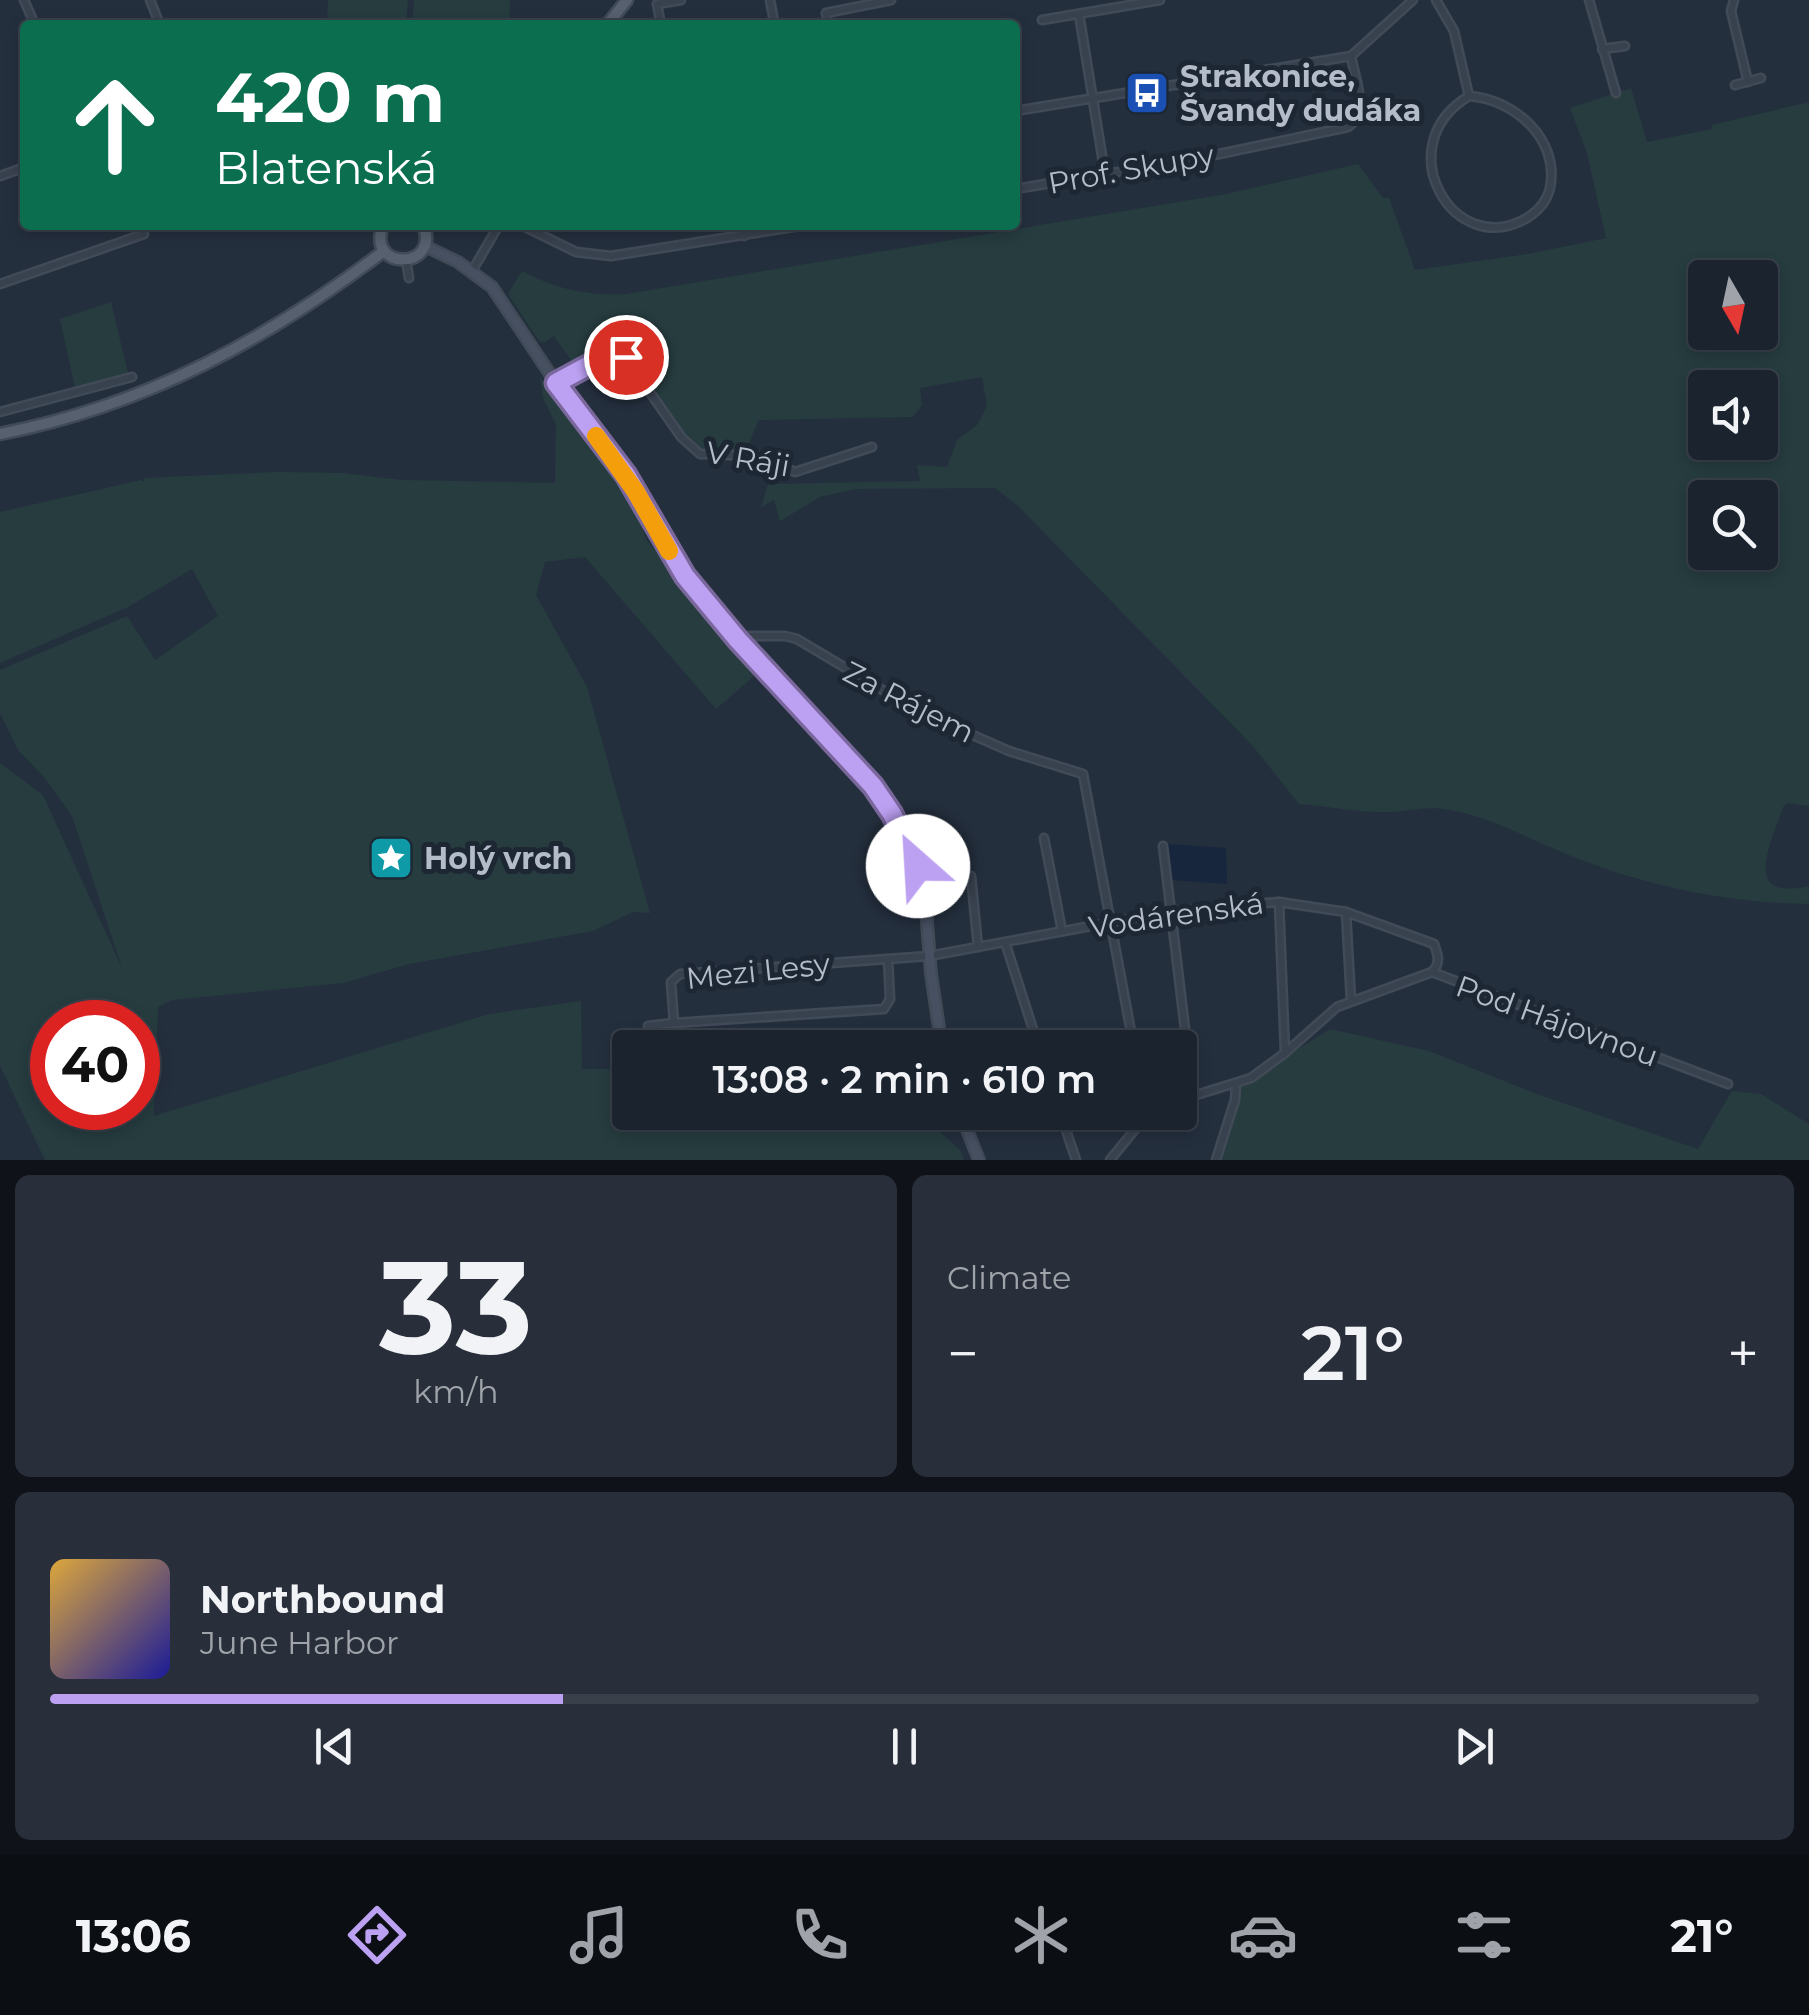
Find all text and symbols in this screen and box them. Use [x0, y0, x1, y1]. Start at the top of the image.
text: 420 m [215, 54, 445, 140]
place label: Strakonice, Švandy dudáka [1180, 58, 1421, 129]
icon: ahead [50, 60, 180, 190]
bus stop icon: Strakonice, Švandy dudáka [1124, 70, 1170, 116]
street label: Prof. Skupy [1045, 136, 1218, 202]
text: Blatenská [215, 140, 438, 195]
north arrow [1688, 260, 1778, 350]
map controls [1688, 260, 1778, 570]
pin [584, 315, 669, 400]
icon: arrive [599, 330, 654, 385]
button: sound [1688, 370, 1778, 460]
street label: V Ráji [703, 433, 793, 485]
button: search [1688, 480, 1778, 570]
street label: Za Rájem [837, 653, 981, 751]
position arrow [866, 814, 970, 918]
place icon: Holý vrch [368, 835, 414, 881]
place label: Holý vrch [424, 840, 572, 877]
street label: Vodárenská [1086, 884, 1266, 946]
street label: Mezi Lesy [684, 945, 832, 997]
street label: Pod Hájovnou [1451, 967, 1663, 1075]
speed limit sign: 40 [30, 1000, 160, 1130]
text: 13:08 · 2 min · 610 m [713, 1056, 1096, 1103]
text: 33 [379, 1227, 533, 1386]
text: Climate [947, 1258, 1071, 1297]
text: 21° [1301, 1307, 1405, 1399]
text: − [947, 1320, 979, 1387]
text: + [1727, 1320, 1759, 1387]
text: km/h [413, 1372, 499, 1411]
text: Northbound [200, 1576, 445, 1623]
text: June Harbor [200, 1623, 399, 1662]
icon: previous [307, 1719, 362, 1774]
icon: pause [877, 1719, 932, 1774]
icon: next [1447, 1719, 1502, 1774]
icon: directions [342, 1900, 412, 1970]
icon: music [564, 1900, 634, 1970]
icon: phone [785, 1900, 855, 1970]
icon: climate [1006, 1900, 1076, 1970]
icon: car [1228, 1900, 1298, 1970]
icon: filters [1449, 1900, 1519, 1970]
text: 13:06 [76, 1908, 191, 1963]
text: 21° [1670, 1908, 1733, 1963]

